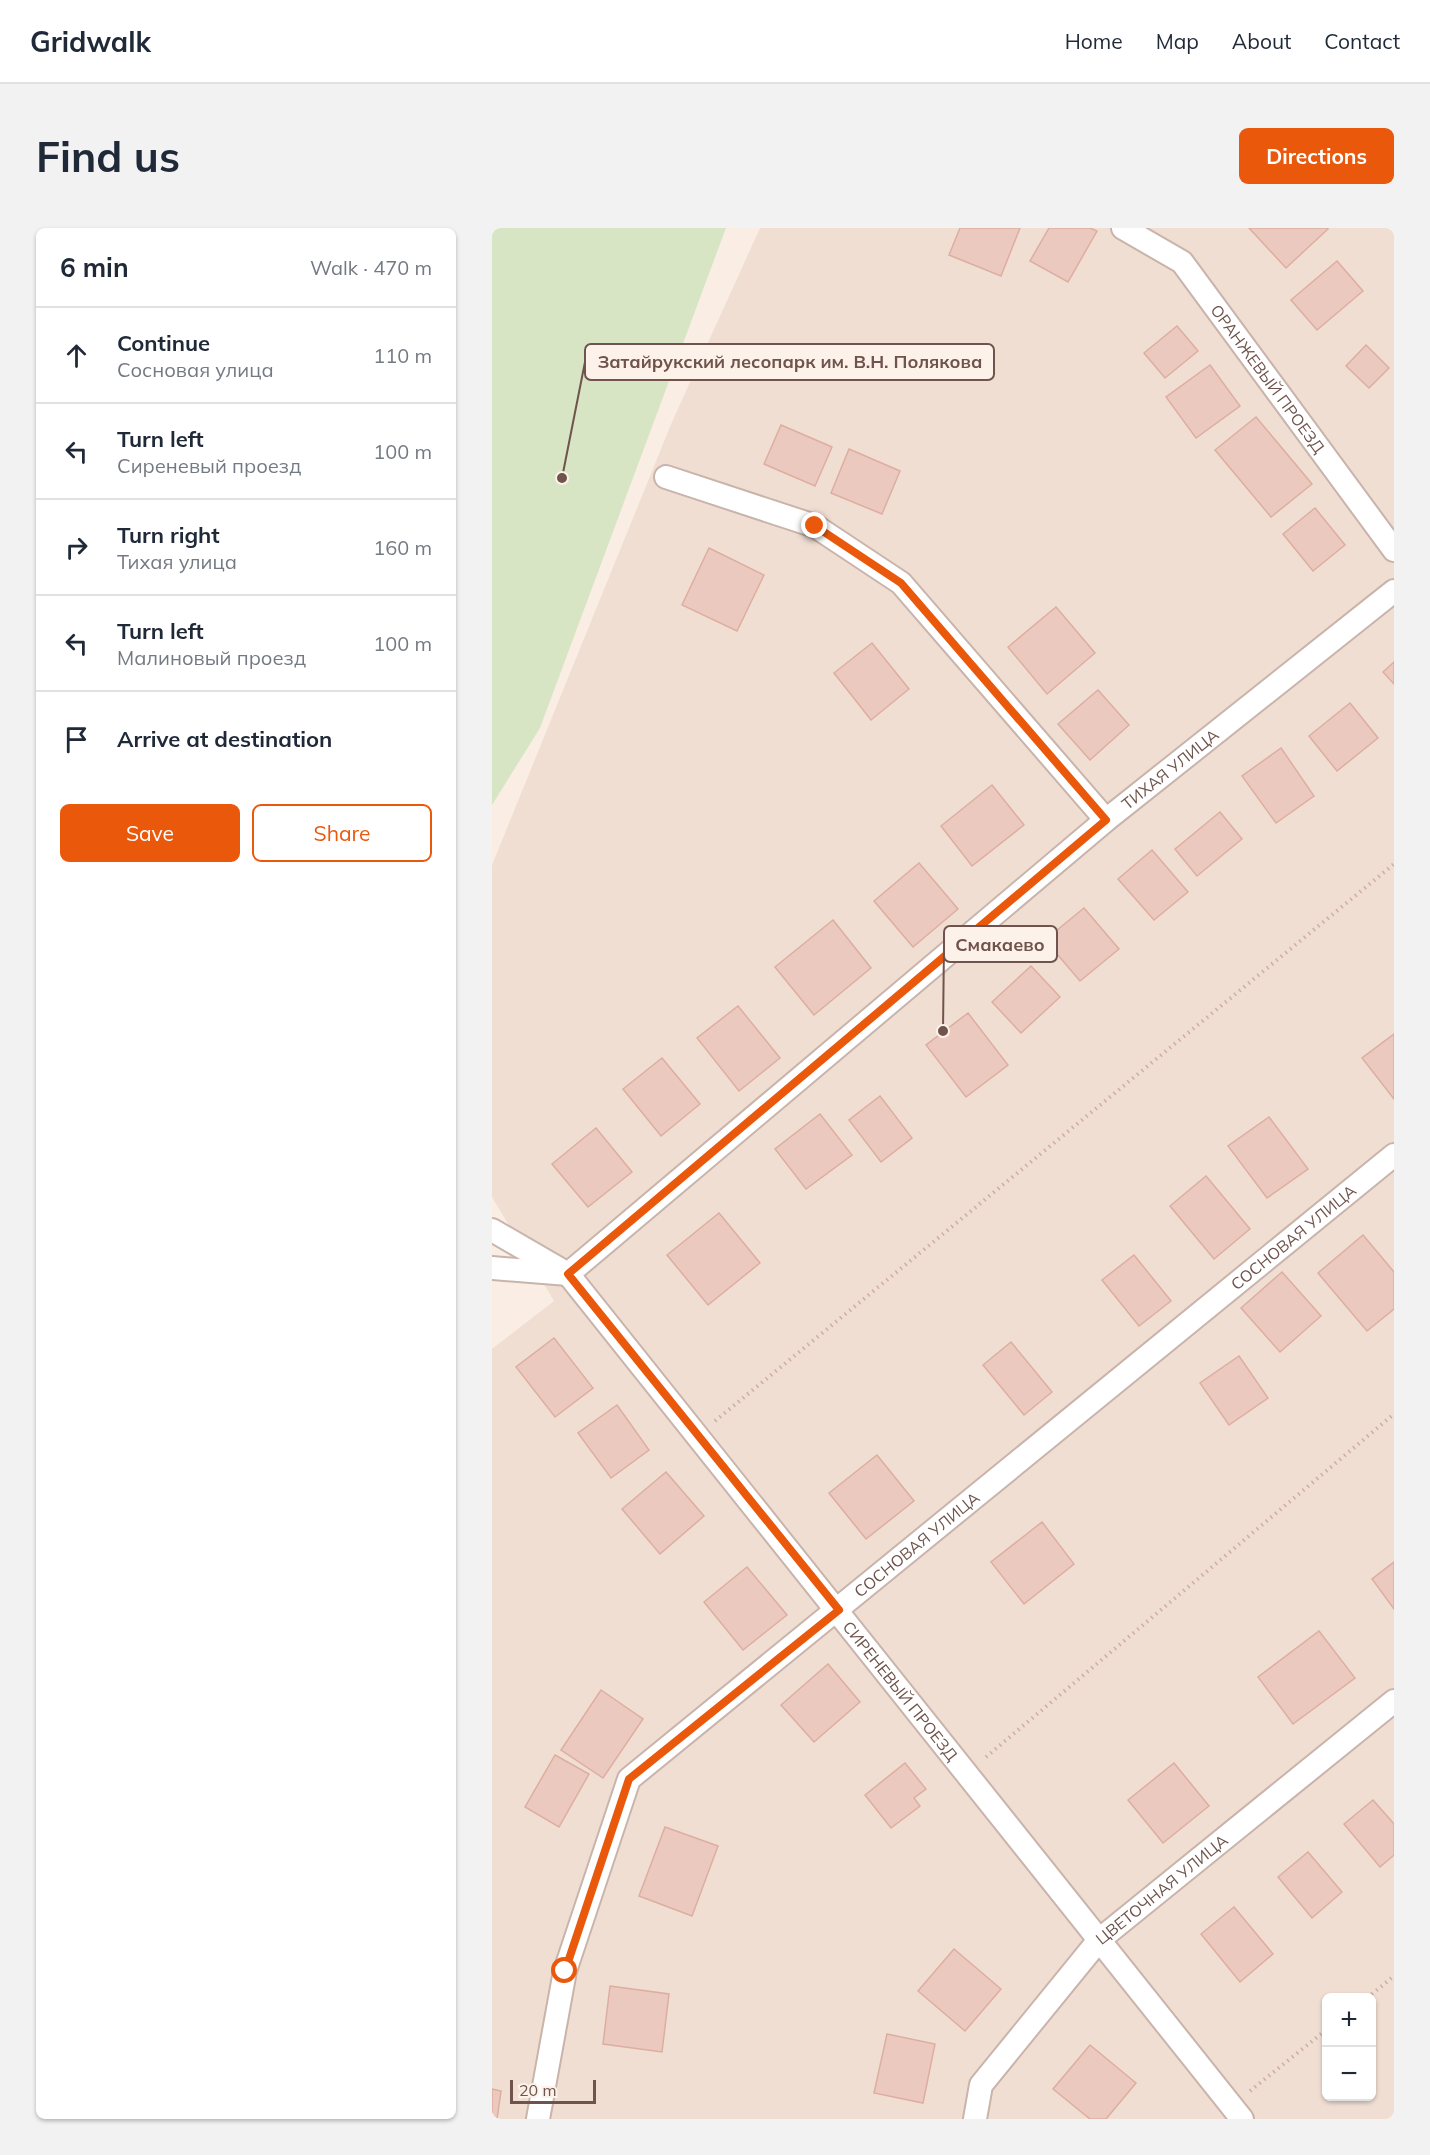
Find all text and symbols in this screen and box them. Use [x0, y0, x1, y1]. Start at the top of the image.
text: Gridwalk [30, 24, 151, 59]
text: Home [1065, 28, 1123, 54]
text: Map [1156, 28, 1199, 54]
text: About [1232, 28, 1291, 54]
text: Contact [1324, 28, 1400, 54]
button: Directions [1239, 128, 1394, 184]
text: Find us [36, 130, 180, 183]
text: 6 min [60, 251, 129, 284]
text: Walk · 470 m [310, 255, 432, 280]
street label: ОРАНЖЕВЫЙ ПРОЕЗД [1207, 300, 1329, 457]
text: Continue [117, 329, 210, 357]
icon: ahead [60, 339, 93, 372]
text: 110 m [373, 343, 432, 368]
callout: Затайрукский лесопарк им. В.Н. Полякова [585, 344, 994, 380]
text: Затайрукский лесопарк им. В.Н. Полякова [598, 350, 982, 373]
text: Сосновая улица [117, 357, 274, 382]
text: Turn left [117, 425, 204, 453]
icon: left [60, 435, 93, 468]
text: 100 m [373, 439, 432, 464]
text: Сиреневый проезд [117, 453, 301, 478]
route end [801, 512, 827, 538]
text: Turn right [117, 521, 220, 549]
icon: right [60, 531, 93, 564]
text: 160 m [373, 535, 432, 560]
text: Тихая улица [117, 549, 237, 574]
text: Turn left [117, 617, 204, 645]
icon: left [60, 627, 93, 660]
text: 100 m [373, 631, 432, 656]
text: Малиновый проезд [117, 645, 306, 670]
icon: arrive [60, 723, 93, 756]
street label: ТИХАЯ УЛИЦА [1118, 724, 1223, 814]
text: Arrive at destination [117, 725, 332, 753]
button: Save [60, 804, 240, 862]
button: Share [252, 804, 432, 862]
callout: Смакаево [944, 926, 1057, 962]
text: Смакаево [955, 933, 1045, 956]
street label: СОСНОВАЯ УЛИЦА [1227, 1180, 1360, 1294]
street label: СОСНОВАЯ УЛИЦА [850, 1487, 983, 1601]
street label: СИРЕНЕВЫЙ ПРОЕЗД [839, 1617, 962, 1765]
street label: ЦВЕТОЧНАЯ УЛИЦА [1092, 1830, 1232, 1949]
route start [551, 1957, 577, 1983]
map controls [1322, 1993, 1376, 2101]
button: + [1322, 1993, 1376, 2047]
button: − [1322, 2047, 1376, 2101]
scale bar [510, 2077, 596, 2104]
text: 20 m [519, 2080, 556, 2100]

